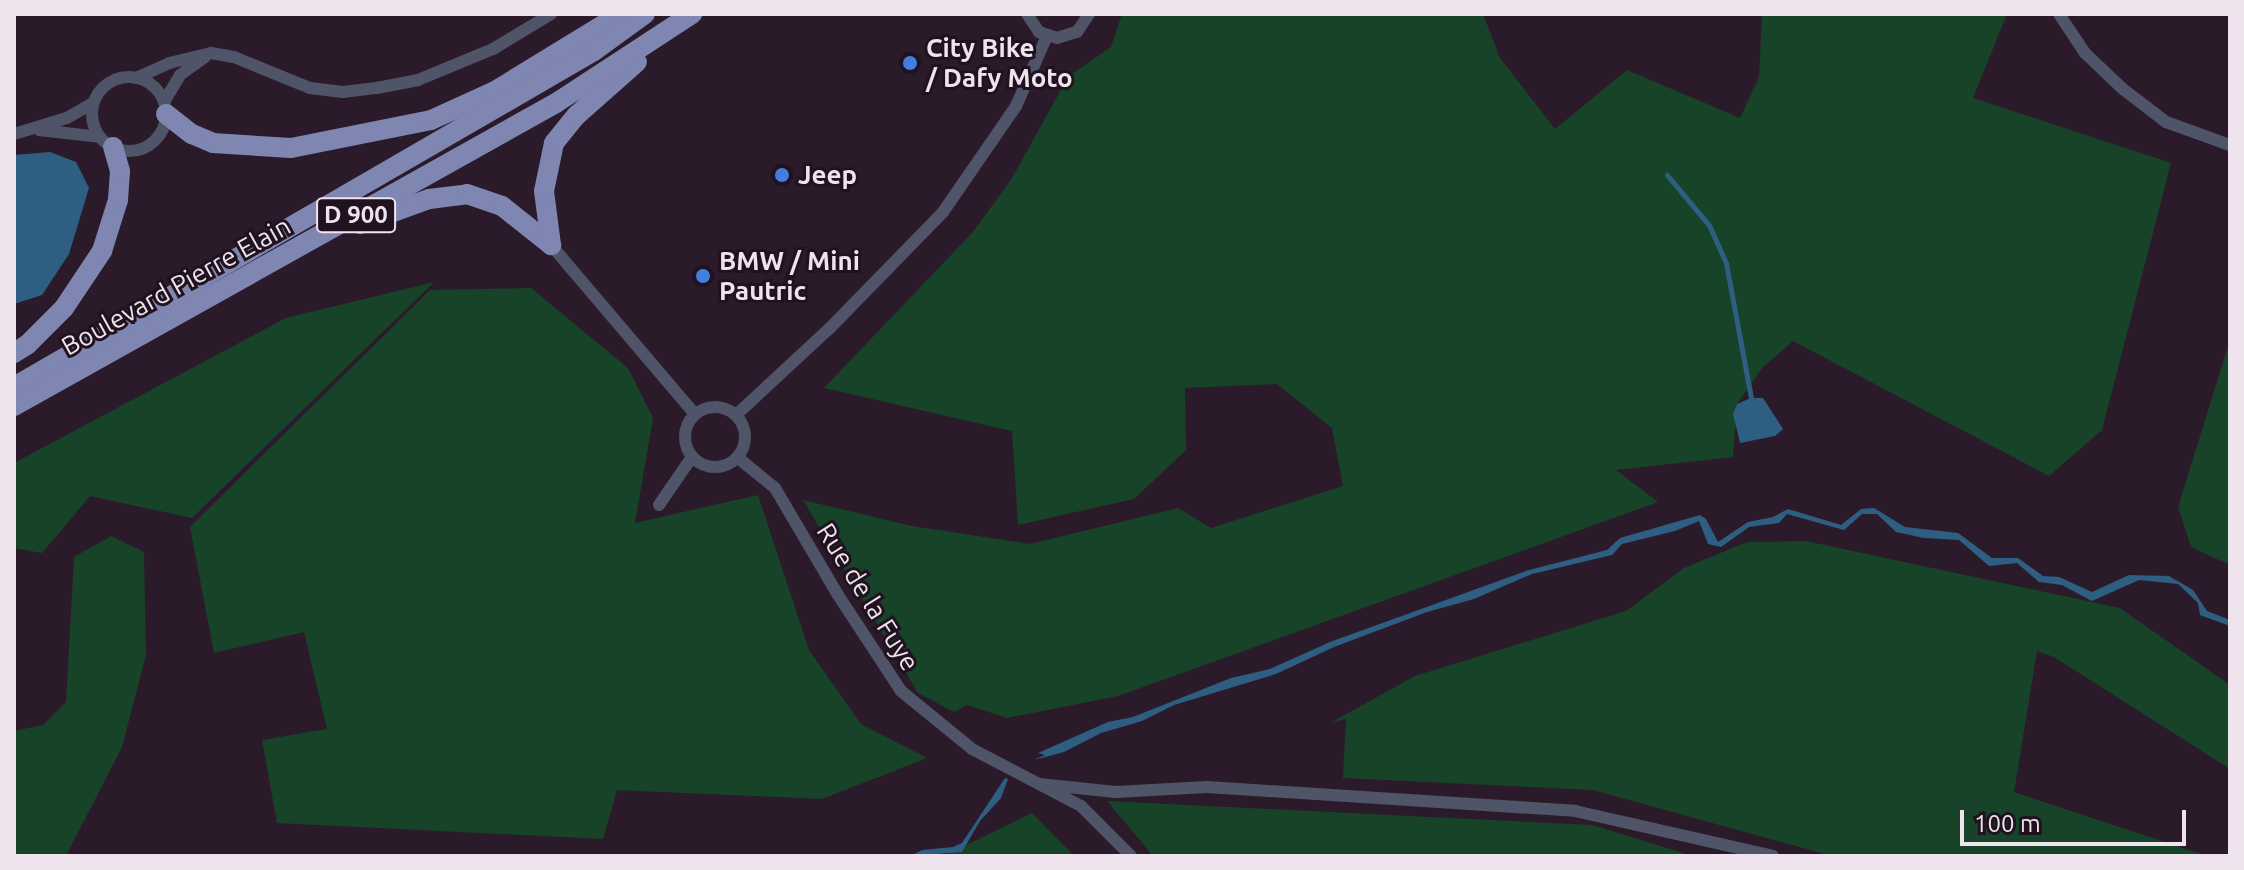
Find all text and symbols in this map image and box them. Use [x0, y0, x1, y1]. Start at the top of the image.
place label: City Bike / Dafy Moto [926, 32, 1073, 94]
marker: City Bike / Dafy Moto [901, 54, 919, 72]
place label: Jeep [798, 159, 857, 191]
marker: Jeep [773, 166, 791, 184]
road number: D 900 [316, 195, 396, 235]
street label: Boulevard Pierre Elain [56, 210, 296, 362]
place label: BMW / Mini Pautric [719, 245, 860, 306]
marker: BMW / Mini Pautric [694, 267, 712, 285]
street label: Rue de la Fuye [810, 518, 926, 676]
scale bar [1964, 794, 2190, 844]
text: 100 m [1974, 810, 2041, 837]

